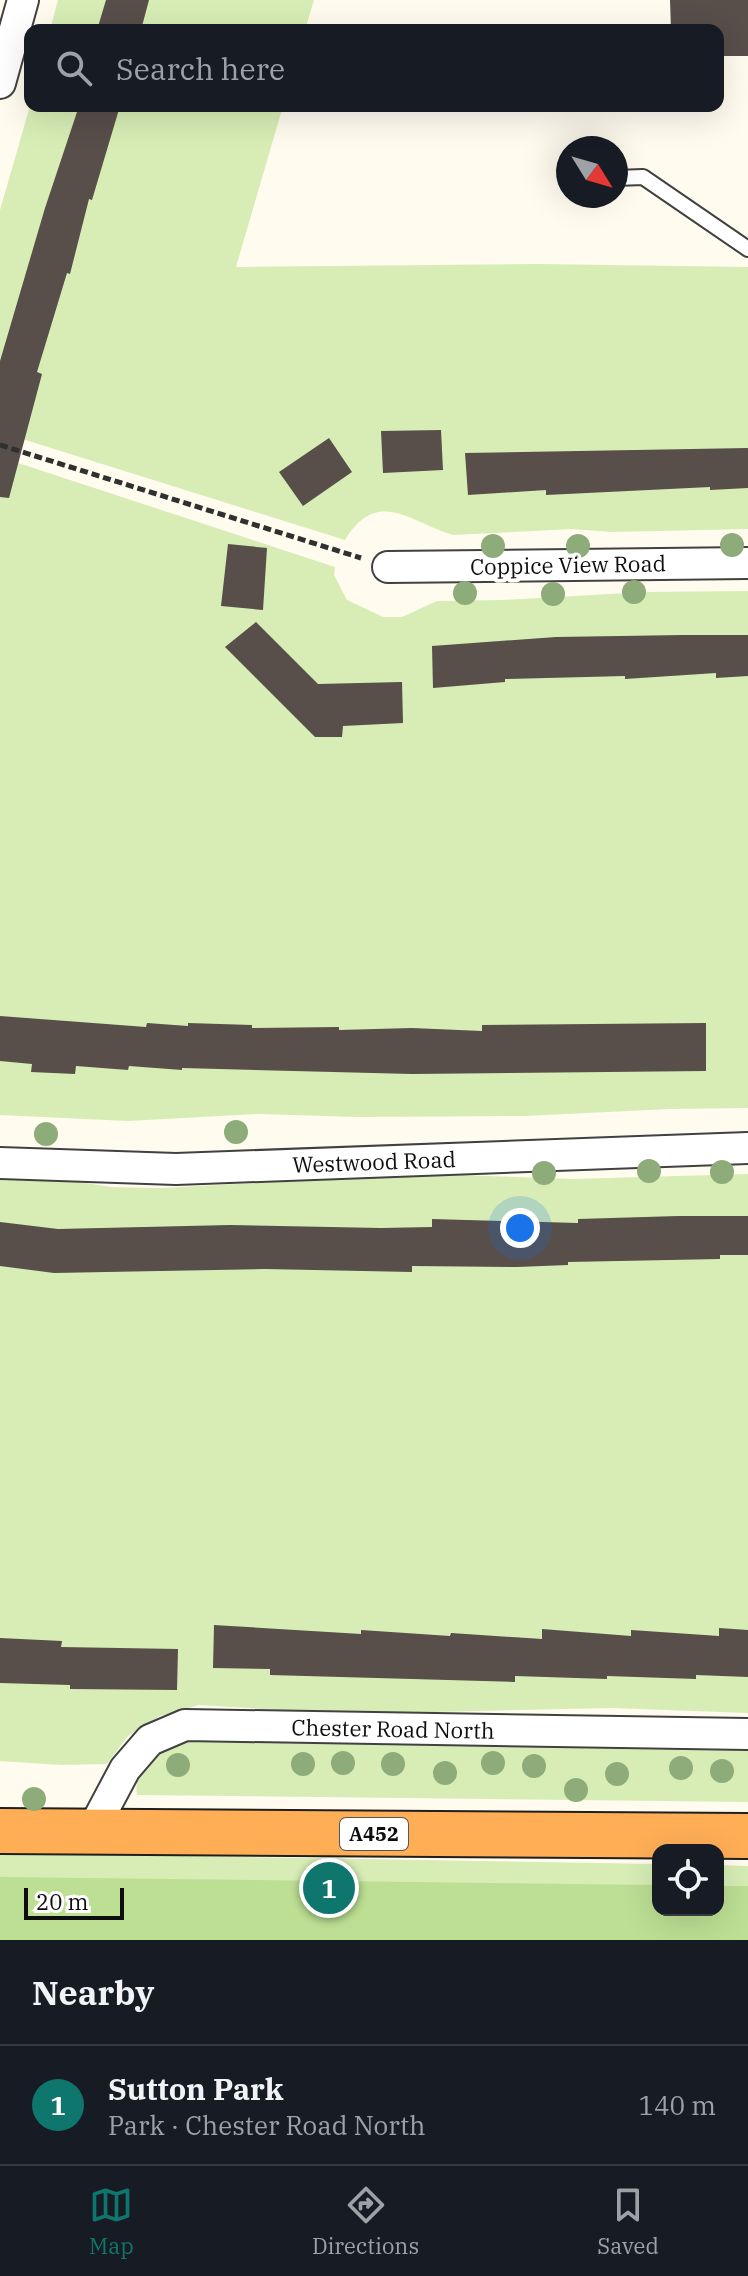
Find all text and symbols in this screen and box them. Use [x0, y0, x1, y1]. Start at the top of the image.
search box [24, 24, 724, 112]
icon: search [52, 46, 96, 90]
text: Search here [116, 49, 285, 88]
north arrow [556, 136, 628, 208]
street label: Coppice View Road [470, 548, 666, 581]
street label: Westwood Road [292, 1144, 456, 1179]
your location [500, 1208, 540, 1248]
street label: Chester Road North [291, 1712, 495, 1745]
road number: A452 [340, 1818, 408, 1850]
map controls [652, 1844, 724, 1916]
button: locate [652, 1844, 724, 1916]
pin: 1 [303, 1858, 355, 1918]
scale bar [24, 1884, 124, 1920]
text: 20 m [36, 1887, 88, 1916]
text: Nearby [32, 1970, 154, 2014]
text: Sutton Park [108, 2069, 284, 2108]
text: 1 [50, 2088, 66, 2122]
text: 140 m [638, 2088, 716, 2122]
text: Park · Chester Road North [108, 2108, 425, 2142]
tab: Map [89, 2183, 134, 2260]
tab: Directions [312, 2183, 419, 2260]
tab: Saved [597, 2183, 659, 2260]

